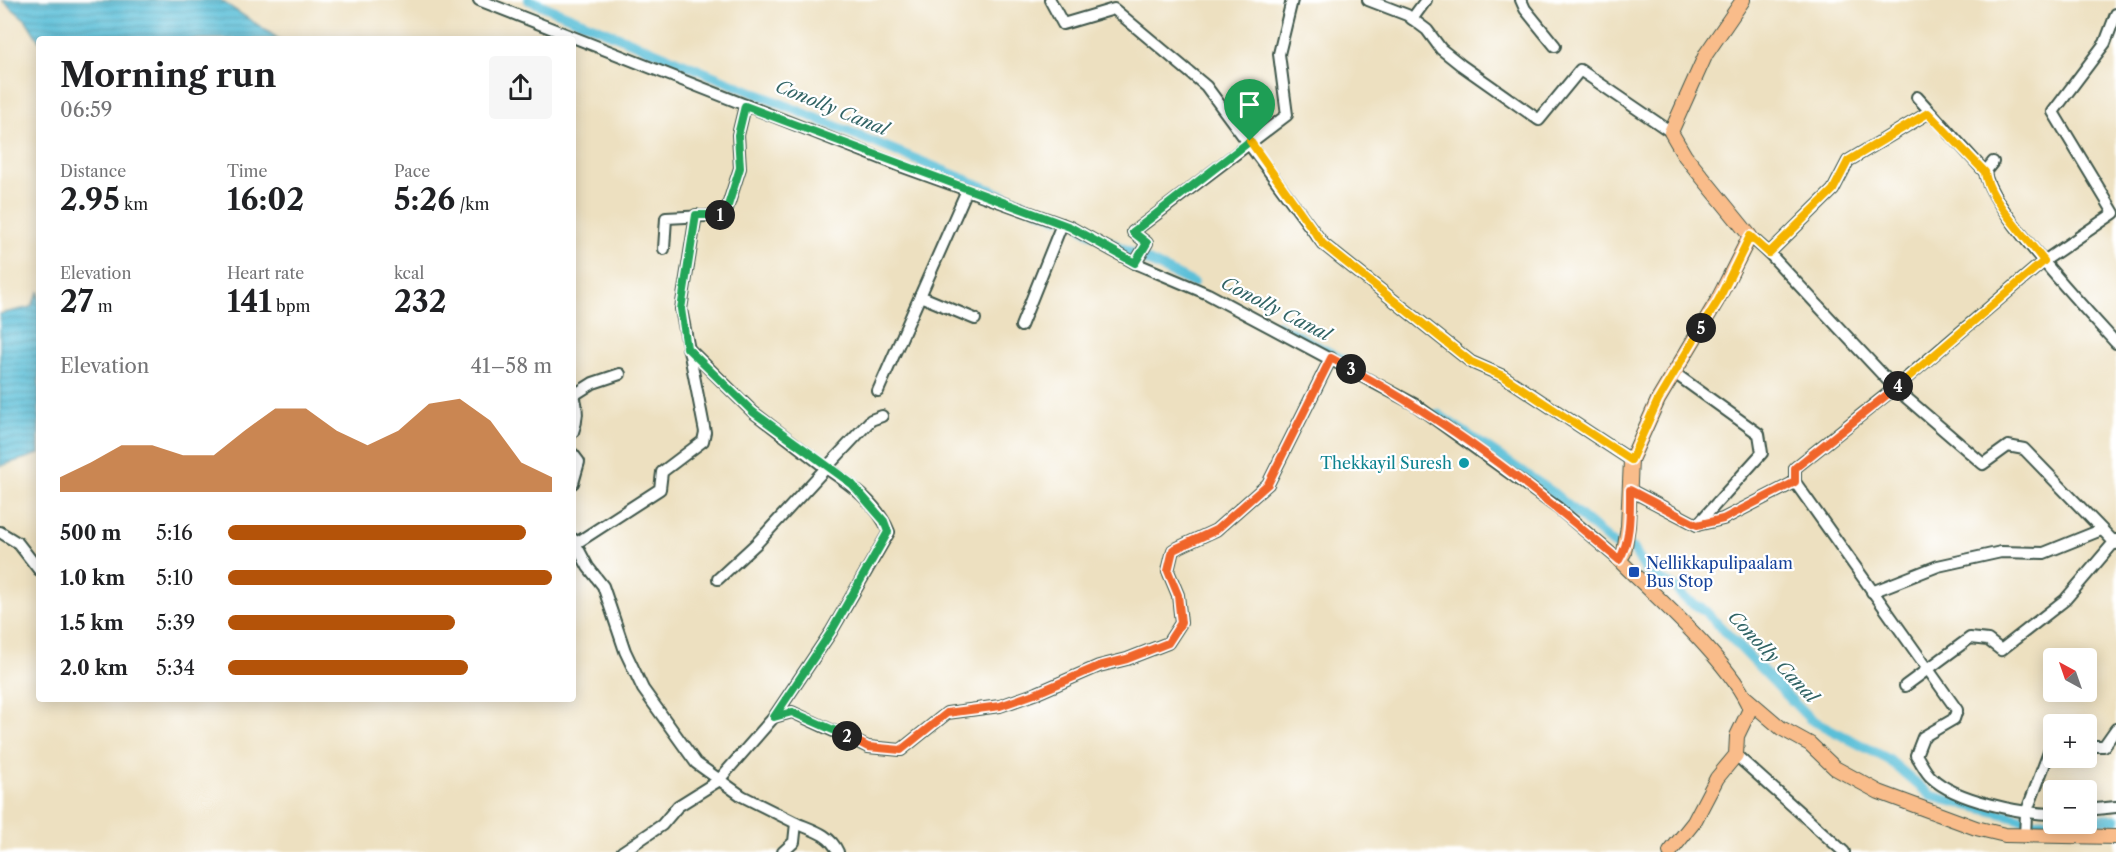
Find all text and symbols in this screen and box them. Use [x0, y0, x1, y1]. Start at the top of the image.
text: Morning run [60, 55, 276, 96]
button: share [489, 56, 552, 119]
water label: Conolly Canal [772, 75, 894, 141]
pin [1224, 79, 1275, 141]
icon: arrive [1233, 88, 1266, 121]
text: 06:59 [60, 98, 113, 122]
text: Distance [60, 161, 126, 181]
text: Time [227, 161, 267, 181]
text: Pace [394, 161, 430, 181]
text: 2.95 [60, 181, 120, 218]
text: 16:02 [227, 181, 304, 218]
text: 5:26 [394, 181, 455, 218]
text: km [120, 194, 148, 214]
text: /km [455, 194, 489, 214]
pin: 1 [705, 200, 735, 230]
text: 1 [716, 205, 724, 225]
text: Elevation [60, 263, 131, 283]
text: Heart rate [227, 263, 304, 283]
text: kcal [394, 263, 424, 283]
water label: Conolly Canal [1218, 272, 1336, 347]
text: 27 [60, 283, 93, 320]
text: 141 [227, 283, 272, 320]
text: 232 [394, 283, 446, 320]
text: m [93, 296, 113, 316]
text: bpm [272, 296, 310, 316]
pin: 5 [1686, 313, 1716, 343]
text: 5 [1697, 318, 1705, 338]
text: Elevation [60, 354, 149, 378]
text: 41–58 m [471, 354, 552, 378]
pin: 3 [1336, 354, 1366, 384]
text: 3 [1346, 359, 1356, 379]
pin: 4 [1883, 371, 1913, 401]
text: 4 [1893, 376, 1903, 396]
place label: Thekkayil Suresh [1320, 453, 1452, 473]
marker: Thekkayil Suresh [1457, 456, 1471, 470]
text: 500 m [60, 521, 121, 545]
text: 5:16 [156, 521, 193, 545]
place label: Nellikkapulipaalam Bus Stop [1646, 553, 1793, 591]
marker: Nellikkapulipaalam Bus Stop [1627, 565, 1641, 579]
text: 1.0 km [60, 566, 125, 590]
text: 5:10 [156, 566, 194, 590]
water label: Conolly Canal [1723, 606, 1824, 709]
text: 1.5 km [60, 611, 124, 635]
text: 5:39 [156, 611, 195, 635]
north arrow [2043, 648, 2097, 702]
map controls [2043, 648, 2097, 834]
text: 2.0 km [60, 656, 128, 680]
text: 5:34 [156, 656, 195, 680]
button: + [2043, 714, 2097, 768]
pin: 2 [832, 721, 862, 751]
text: 2 [842, 726, 852, 746]
button: − [2043, 780, 2097, 834]

